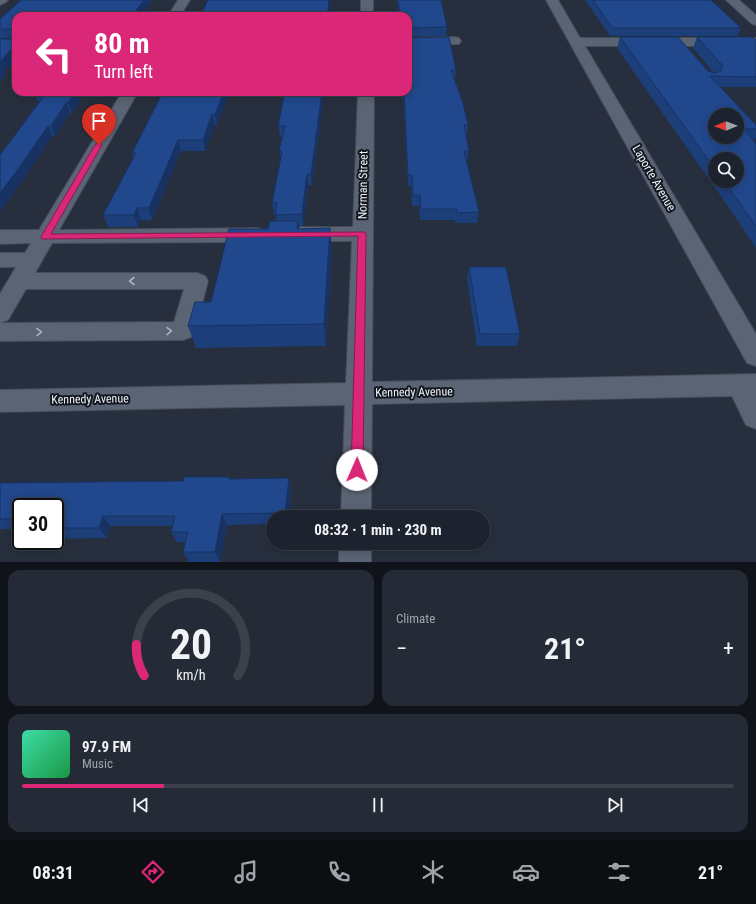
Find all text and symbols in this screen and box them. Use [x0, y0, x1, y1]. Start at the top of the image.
text: 80 m [94, 27, 150, 60]
icon: left [28, 28, 80, 80]
text: Turn left [94, 61, 153, 82]
pin [82, 104, 116, 145]
north arrow [708, 108, 744, 144]
map controls [708, 108, 744, 188]
icon: arrive [88, 110, 110, 132]
street label: Laporte Avenue [629, 143, 679, 214]
street label: Norman Street [355, 150, 371, 219]
button: search [708, 152, 744, 188]
one-way arrow [129, 277, 135, 285]
one-way arrow [166, 327, 172, 335]
one-way arrow [36, 328, 42, 336]
street label: Kennedy Avenue [375, 384, 453, 400]
street label: Kennedy Avenue [51, 391, 129, 407]
position arrow [336, 449, 378, 491]
speed limit sign: 30 [12, 498, 64, 550]
text: 08:32 · 1 min · 230 m [314, 521, 442, 539]
text: Climate [396, 611, 435, 626]
text: 20 [170, 620, 212, 669]
text: 21° [544, 631, 586, 666]
text: − [396, 636, 407, 661]
text: + [723, 636, 734, 661]
text: km/h [176, 667, 206, 683]
text: 97.9 FM [82, 738, 131, 756]
text: Music [82, 756, 113, 771]
icon: previous [130, 794, 152, 816]
icon: pause [367, 794, 389, 816]
icon: next [604, 794, 626, 816]
icon: directions [139, 858, 167, 886]
icon: music [232, 858, 260, 886]
icon: phone [325, 858, 353, 886]
icon: climate [419, 858, 447, 886]
icon: car [512, 858, 540, 886]
icon: filters [605, 858, 633, 886]
text: 08:31 [33, 862, 74, 883]
text: 21° [698, 862, 723, 883]

